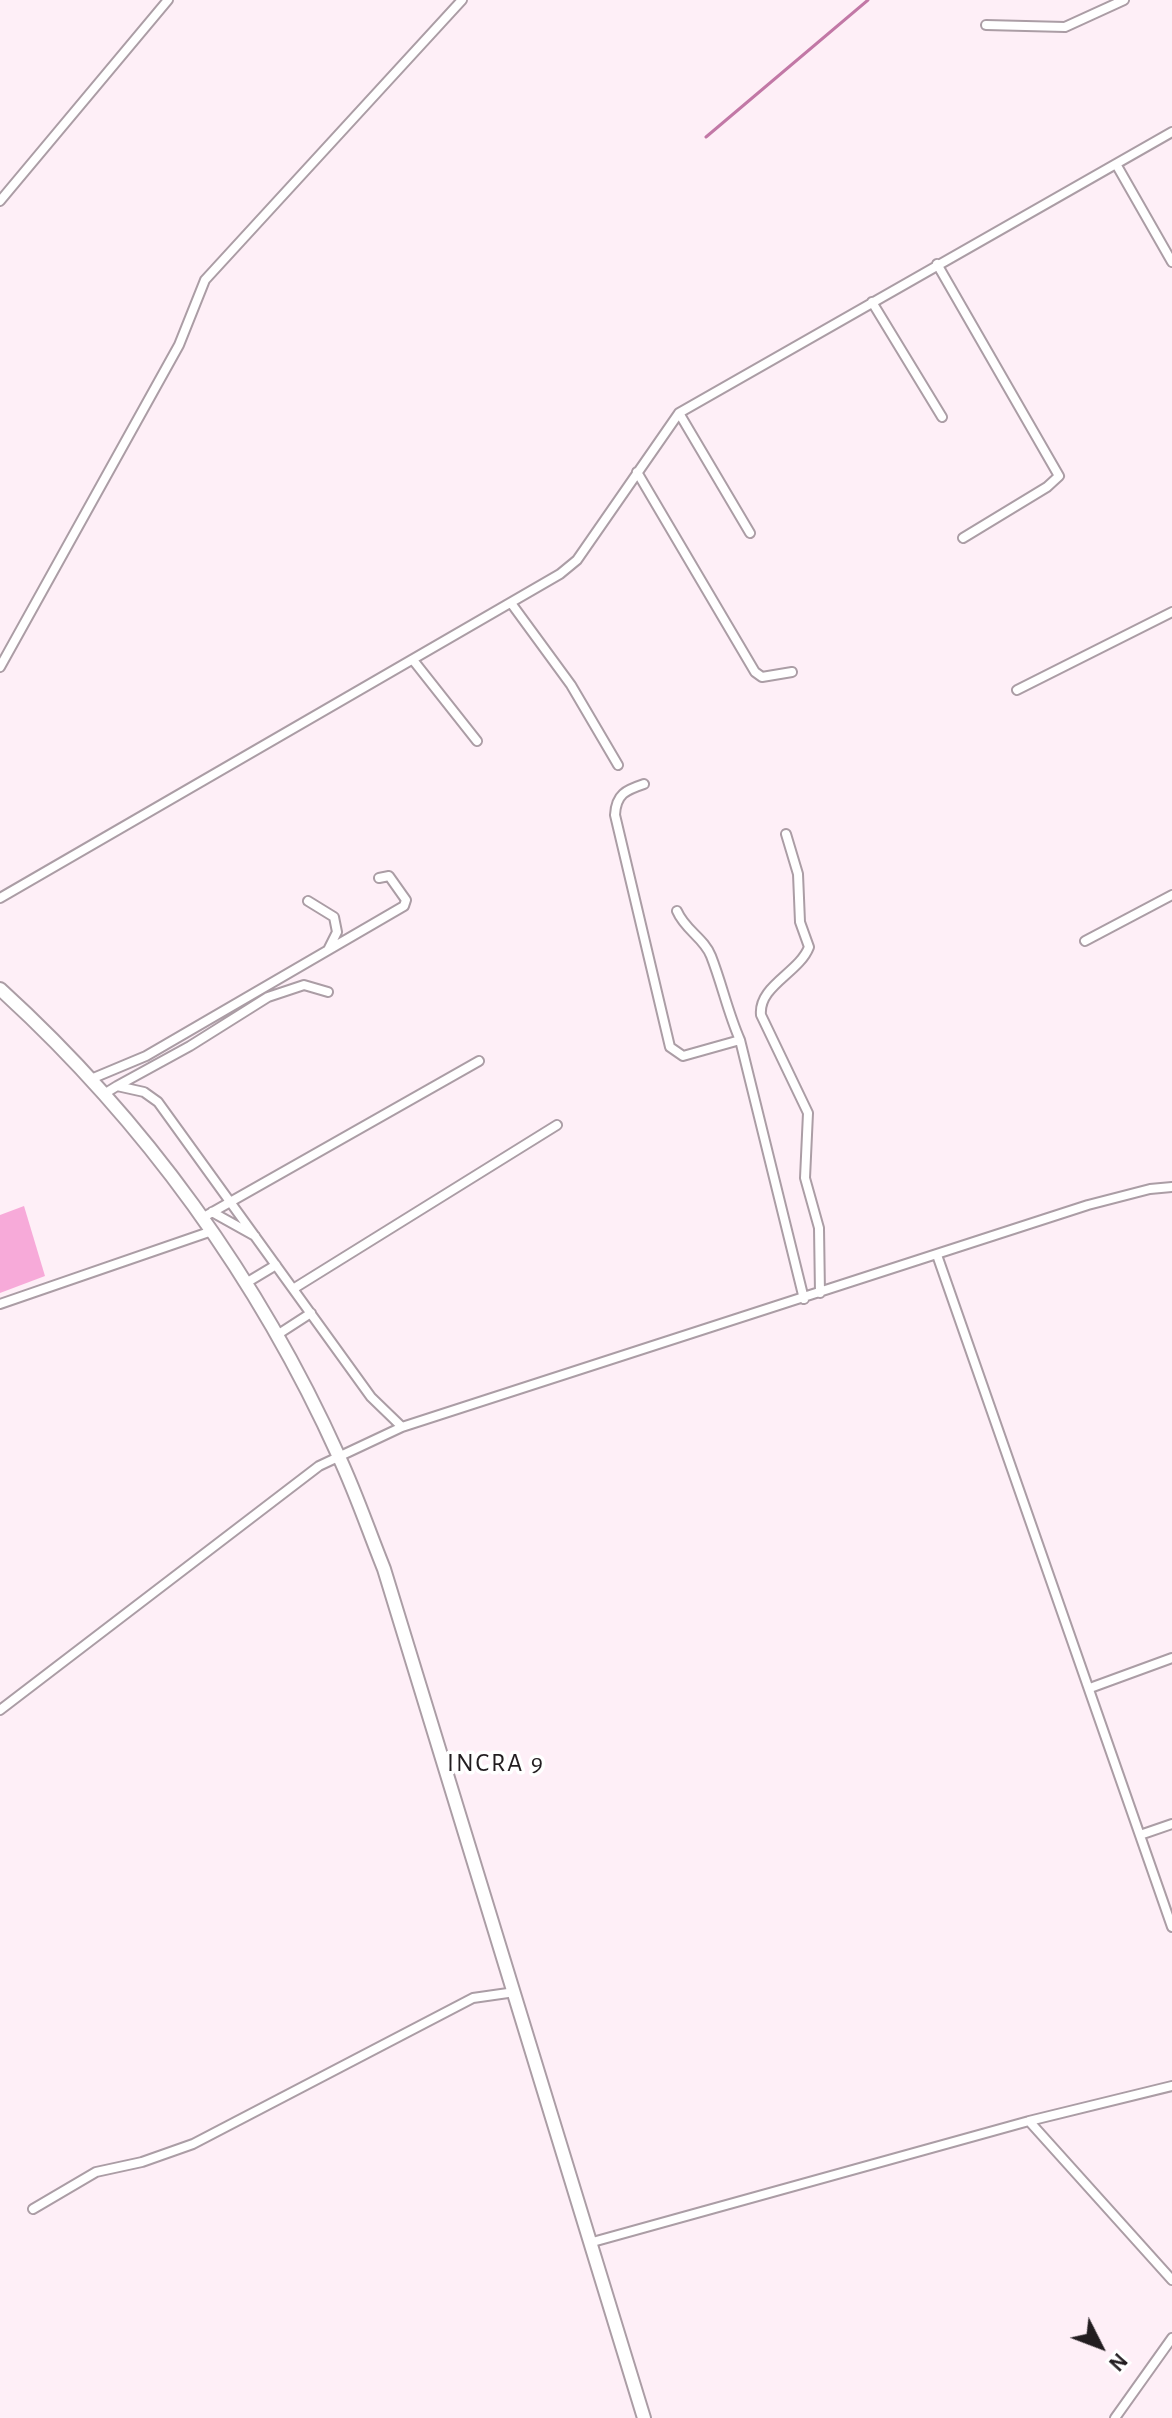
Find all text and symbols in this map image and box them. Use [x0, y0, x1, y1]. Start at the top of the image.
district label: INCRA 9 [447, 1747, 545, 1779]
north arrow [1060, 2306, 1140, 2386]
text: N [1105, 2349, 1131, 2375]

